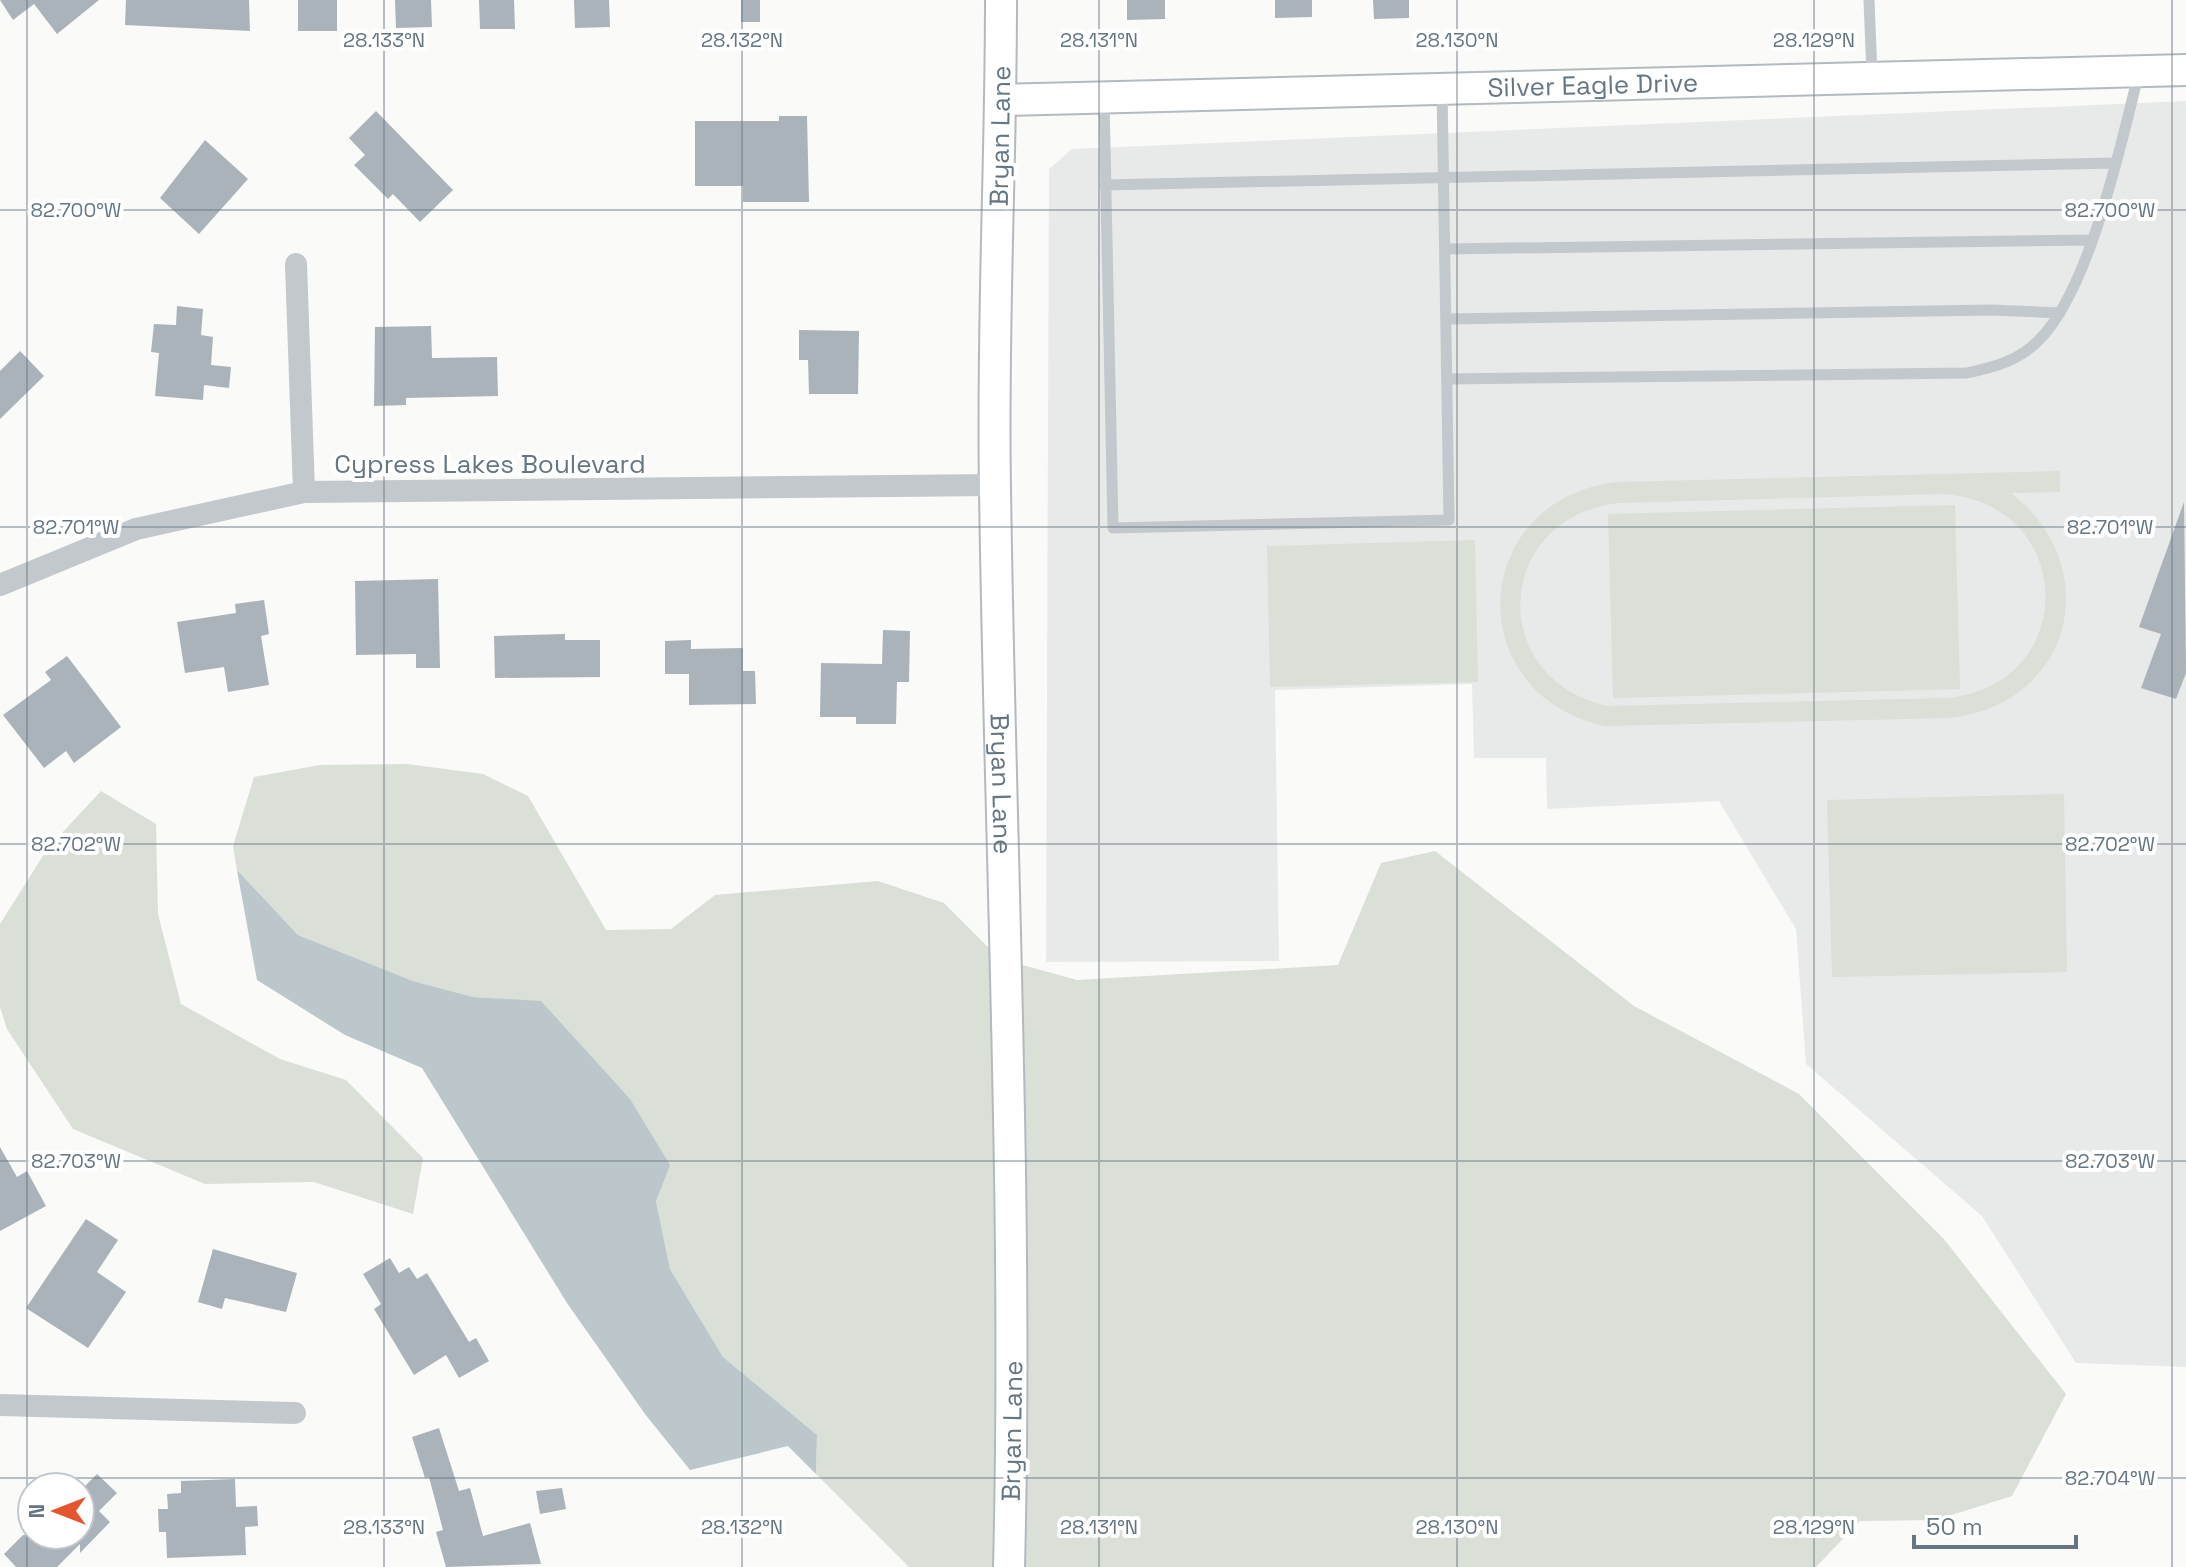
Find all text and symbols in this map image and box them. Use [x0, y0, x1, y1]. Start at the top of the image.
text: 28.133°N [343, 27, 425, 53]
text: 28.132°N [701, 27, 783, 53]
text: 28.131°N [1060, 27, 1138, 53]
text: 28.130°N [1416, 27, 1498, 53]
text: 28.129°N [1773, 27, 1855, 53]
street label: Bryan Lane [982, 65, 1018, 207]
street label: Silver Eagle Drive [1487, 65, 1699, 105]
text: 82.700°W [31, 197, 121, 223]
text: 82.700°W [2065, 197, 2155, 223]
street label: Cypress Lakes Boulevard [334, 447, 646, 481]
text: 82.701°W [33, 514, 119, 540]
text: 82.701°W [2067, 514, 2153, 540]
street label: Bryan Lane [982, 713, 1020, 855]
text: 82.702°W [31, 831, 121, 857]
text: 82.702°W [2065, 831, 2155, 857]
text: 82.703°W [31, 1148, 121, 1174]
text: 82.703°W [2065, 1148, 2155, 1174]
street label: Bryan Lane [994, 1360, 1030, 1502]
text: 82.704°W [2065, 1465, 2155, 1491]
north arrow [16, 1471, 96, 1551]
scale bar [1914, 1499, 2076, 1549]
text: N [22, 1504, 50, 1518]
text: 50 m [1926, 1511, 1983, 1542]
text: 28.133°N [343, 1514, 425, 1540]
text: 28.132°N [701, 1514, 783, 1540]
text: 28.131°N [1060, 1514, 1138, 1540]
text: 28.130°N [1416, 1514, 1498, 1540]
text: 28.129°N [1773, 1514, 1855, 1540]

